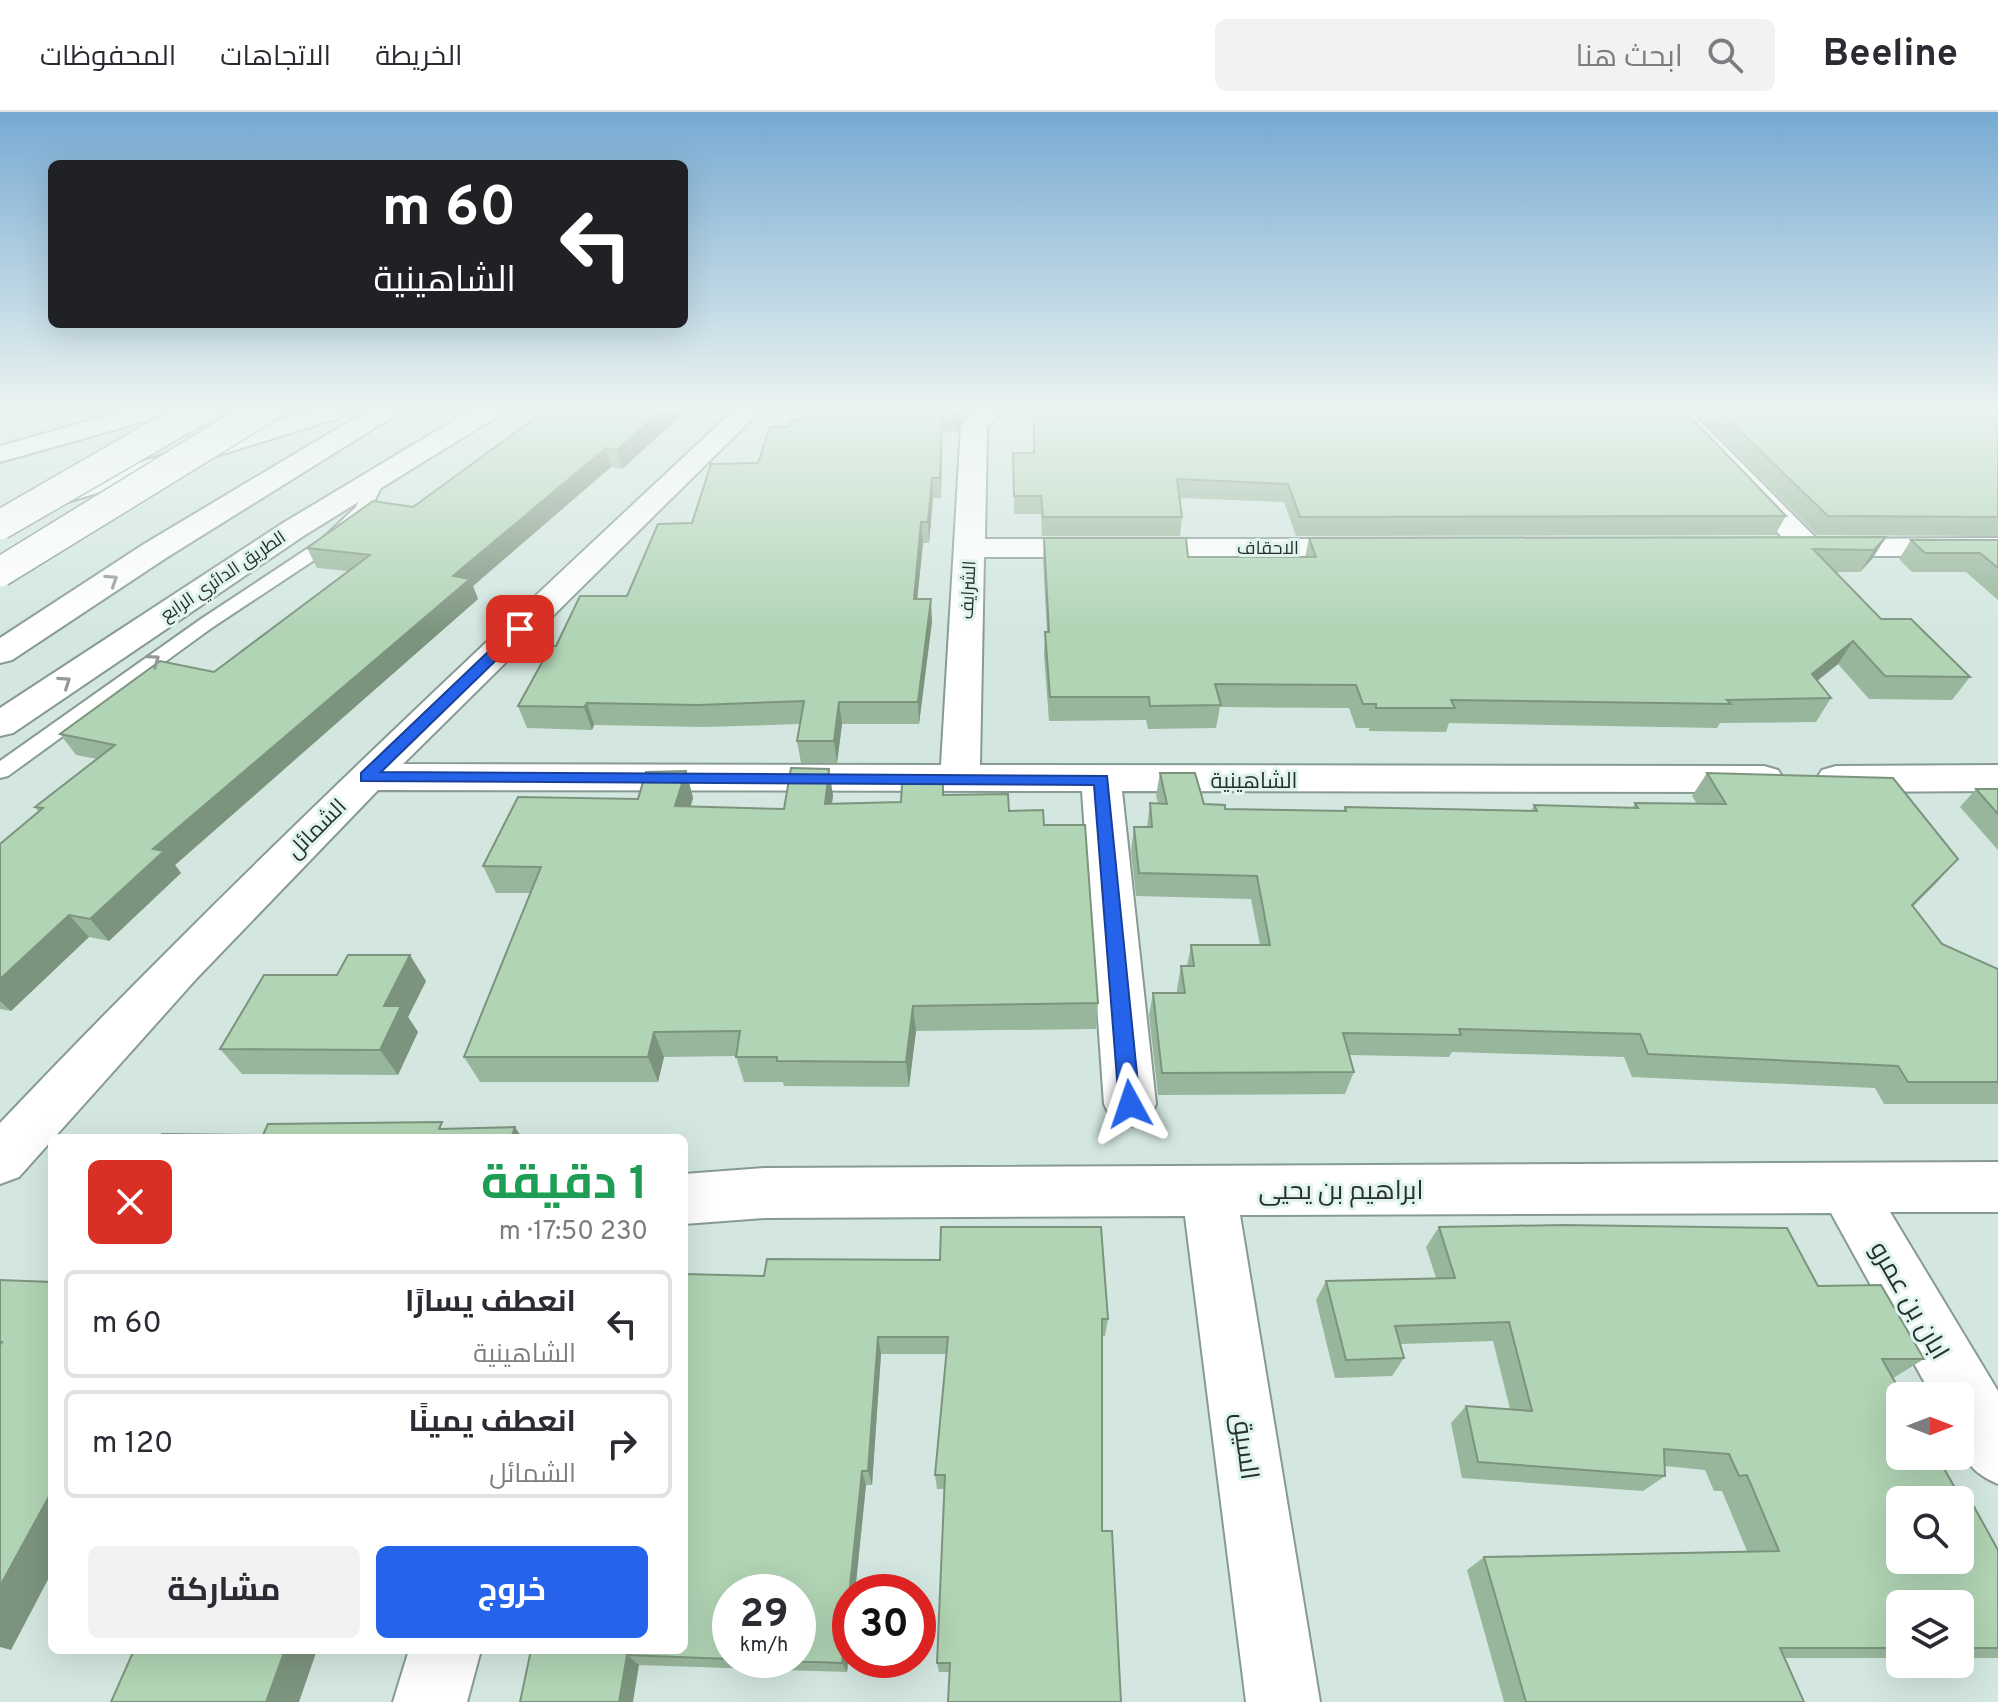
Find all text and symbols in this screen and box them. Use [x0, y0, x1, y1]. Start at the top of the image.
search box [1215, 19, 1775, 91]
text: Beeline [1823, 31, 1958, 80]
icon: search [1703, 33, 1747, 77]
text: المحفوظات [40, 40, 176, 76]
text: الاتجاهات [220, 40, 331, 76]
text: الخريطة [375, 40, 463, 76]
text: ابحث هنا [1576, 40, 1683, 77]
text: 60 m [382, 175, 516, 245]
icon: left [544, 192, 648, 296]
text: الشاهينية [374, 259, 516, 305]
street label: الطريق الدائري الرابع [157, 527, 291, 629]
street label: الاحقاف [1237, 538, 1299, 561]
street label: الشرايف [956, 560, 983, 620]
one-way arrow [103, 575, 118, 590]
pin [486, 595, 554, 663]
icon: arrive [498, 607, 542, 651]
one-way arrow [146, 655, 160, 670]
one-way arrow [56, 677, 70, 692]
street label: الشاهينية [1210, 769, 1298, 796]
street label: الشمائل [282, 794, 353, 865]
position arrow [1088, 1062, 1172, 1146]
text: 1 دقيقة [481, 1156, 648, 1216]
button: close [88, 1160, 172, 1244]
street label: ابراهيم بن يحيى [1259, 1176, 1423, 1209]
text: 230 m · 17:50 [499, 1216, 648, 1249]
street label: ابان بن عمرو [1861, 1236, 1955, 1366]
text: انعطف يسارًا [405, 1285, 576, 1322]
icon: left [600, 1302, 644, 1346]
text: 60 m [92, 1306, 162, 1343]
text: الشاهينية [473, 1339, 576, 1372]
north arrow [1886, 1382, 1974, 1470]
map controls [1886, 1382, 1974, 1678]
text: انعطف يمينًا [409, 1405, 576, 1442]
street label: السيق [1222, 1411, 1265, 1482]
icon: right [600, 1422, 644, 1466]
text: 120 m [92, 1426, 173, 1463]
text: الشمائل [489, 1459, 576, 1492]
button: search [1886, 1486, 1974, 1574]
button: مشاركة [88, 1546, 360, 1638]
button: خروج [376, 1546, 648, 1638]
speed limit sign: 30 [832, 1574, 936, 1678]
button: layers [1886, 1590, 1974, 1678]
text: 29 [739, 1591, 789, 1641]
text: km/h [740, 1633, 788, 1659]

